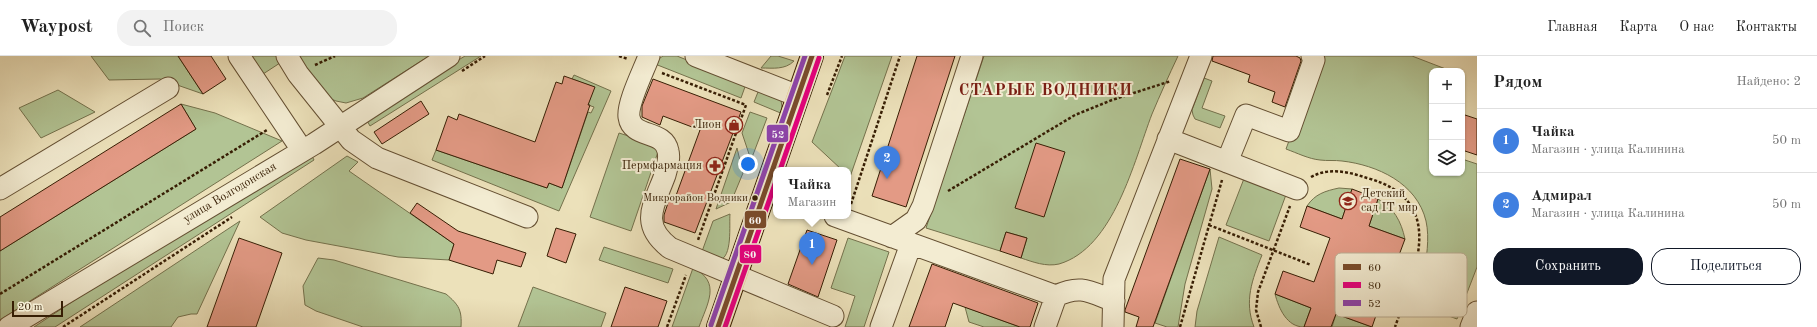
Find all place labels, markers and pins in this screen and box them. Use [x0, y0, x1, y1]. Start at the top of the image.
shop icon: Лион [724, 115, 744, 135]
place label: Лион [693, 119, 721, 131]
pin: 2 [874, 146, 900, 179]
pharmacy icon: Пермфармация [705, 156, 725, 176]
place label: Пермфармация [622, 160, 702, 172]
place label: Детский сад IT мир [1361, 188, 1418, 214]
school or university icon: Детский сад IT мир [1338, 191, 1358, 211]
place label: Микрорайон Водники [643, 193, 748, 204]
marker: Микрорайон Водники [750, 193, 760, 203]
pin: 1 [799, 232, 825, 265]

